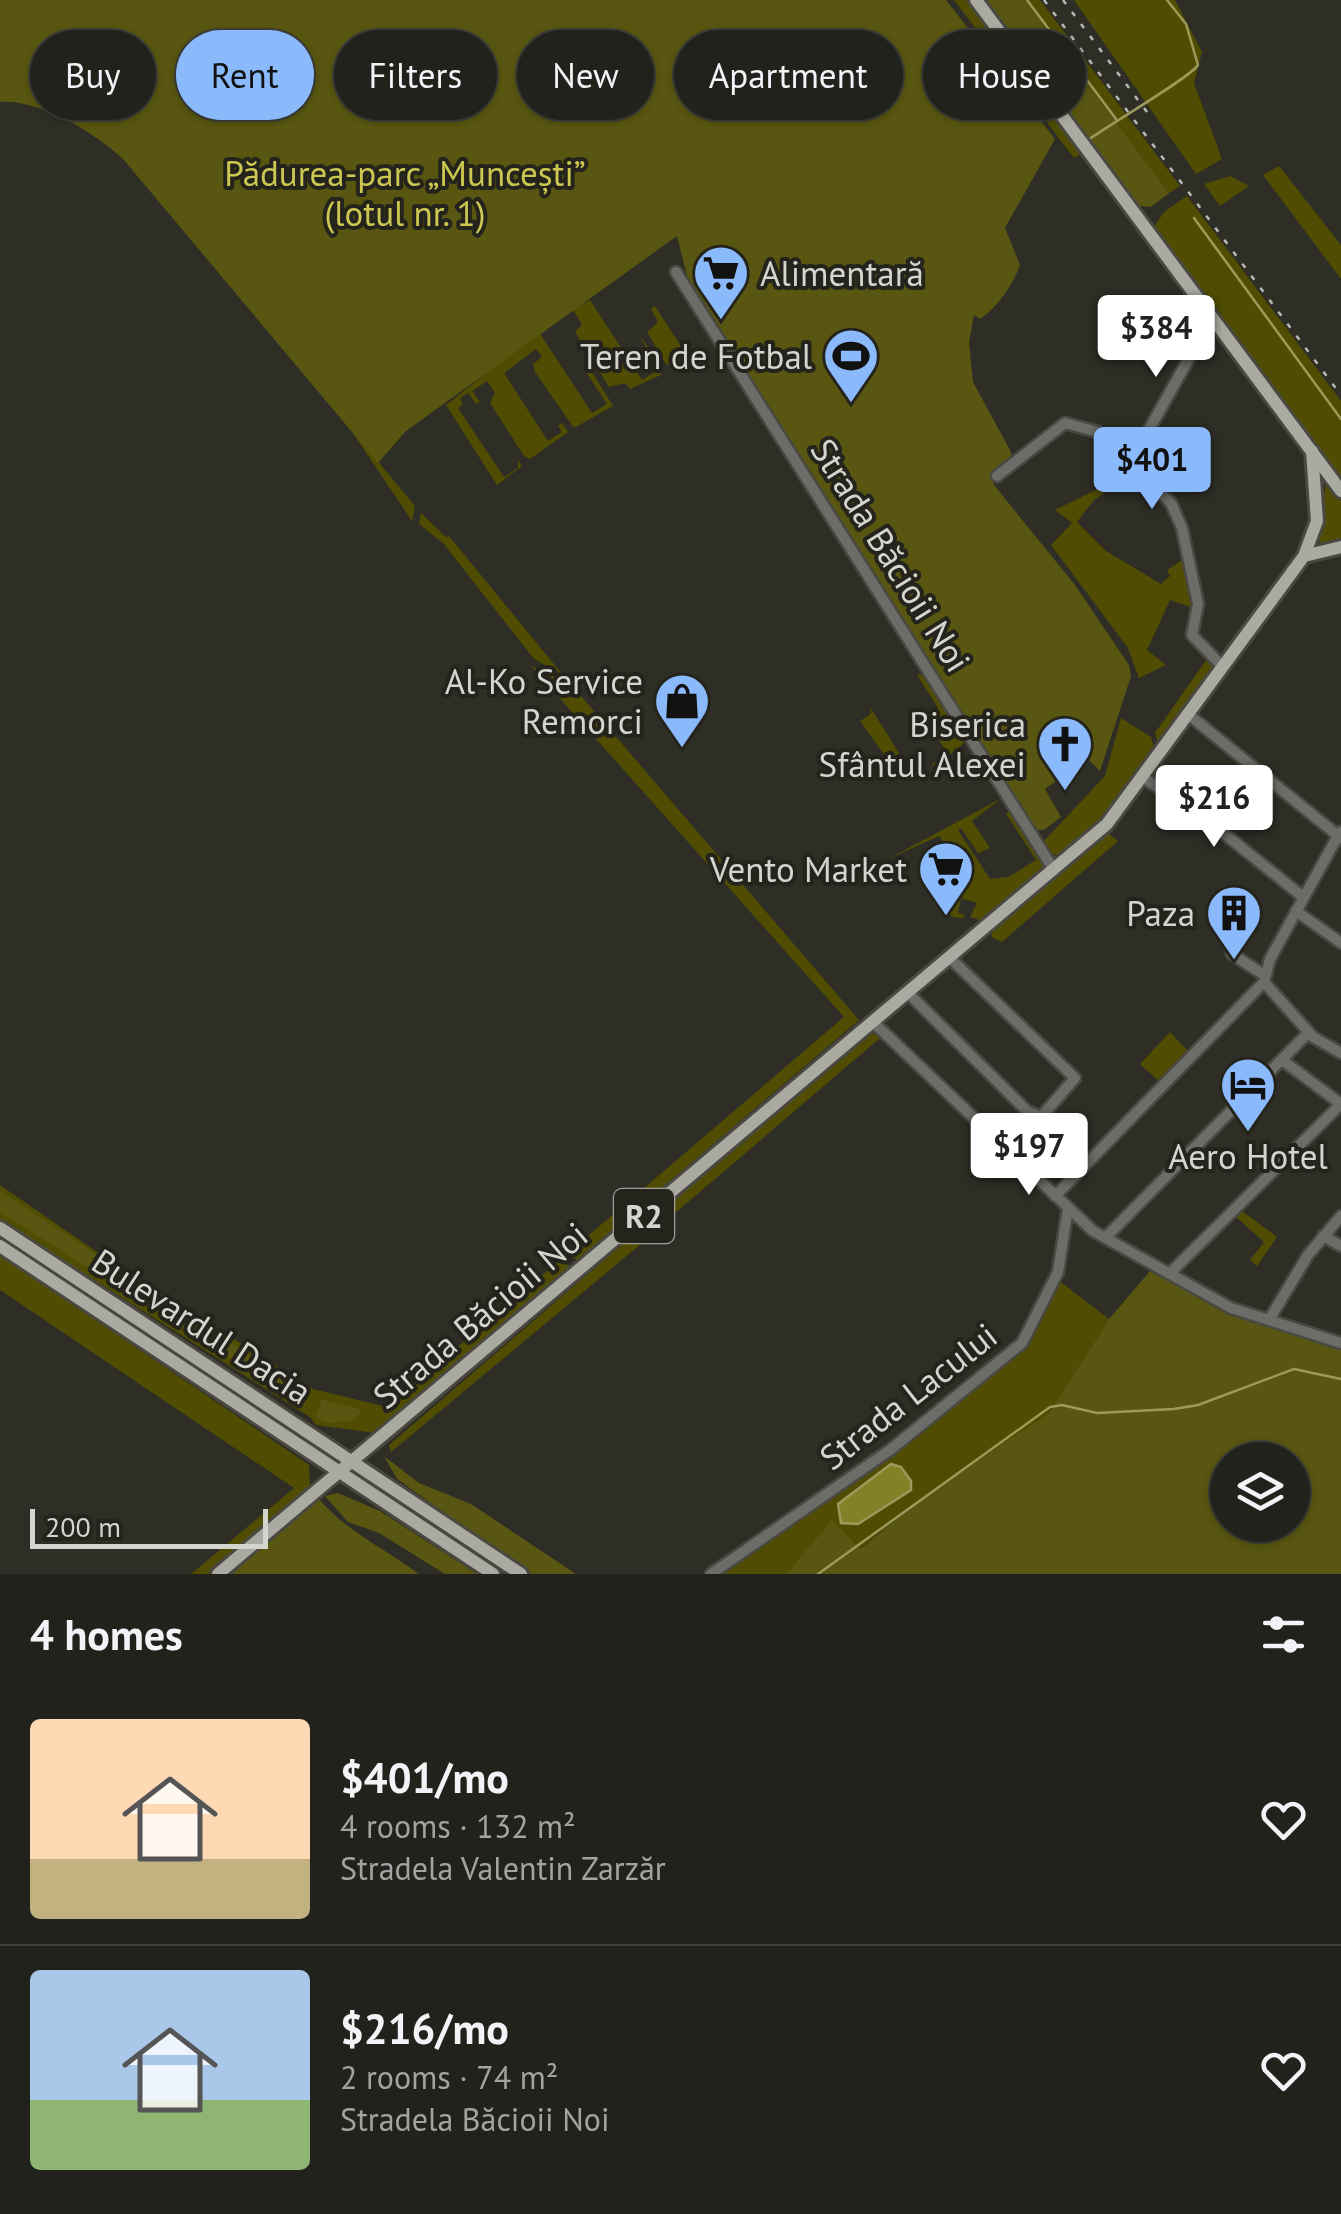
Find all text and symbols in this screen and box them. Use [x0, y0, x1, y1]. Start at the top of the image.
chip: Buy [30, 30, 156, 120]
chip: Rent [176, 30, 314, 120]
chip: Filters [334, 30, 497, 120]
chip: New [517, 30, 654, 120]
chip: Apartment [674, 30, 903, 120]
chip: House [923, 30, 1086, 120]
park label: Pădurea-parc „Muncești” (lotul nr. 1) [224, 150, 586, 236]
supermarket icon: Alimentară [691, 243, 751, 322]
place label: Alimentară [760, 250, 924, 296]
pin: $384 [1097, 295, 1215, 380]
text: $384 [1120, 306, 1192, 348]
sports icon: Teren de Fotbal [821, 326, 881, 405]
place label: Teren de Fotbal [580, 333, 812, 379]
pin: $401 [1093, 427, 1211, 512]
street label: Strada Băcioii Noi [801, 430, 981, 680]
text: $401 [1116, 438, 1188, 480]
place label: Al-Ko Service Remorci [445, 658, 643, 744]
shop icon: Al-Ko Service Remorci [652, 671, 712, 750]
place label: Biserica Sfântul Alexei [819, 701, 1026, 787]
church icon: Biserica Sfântul Alexei [1035, 714, 1095, 793]
pin: $216 [1155, 765, 1273, 850]
text: $216 [1178, 776, 1250, 818]
supermarket icon: Vento Market [916, 839, 976, 918]
place label: Vento Market [709, 846, 907, 892]
building icon: Paza [1204, 883, 1264, 962]
place label: Paza [1126, 890, 1195, 936]
hotel icon: Aero Hotel [1218, 1055, 1278, 1134]
pin: $197 [970, 1113, 1088, 1198]
text: $197 [993, 1124, 1065, 1166]
place label: Aero Hotel [1168, 1133, 1328, 1179]
road number: R2 [614, 1189, 674, 1243]
street label: Strada Băcioii Noi [363, 1212, 597, 1418]
street label: Bulevardul Dacia [84, 1238, 320, 1414]
street label: Strada Lacului [810, 1312, 1006, 1480]
map controls [1210, 1442, 1310, 1542]
button: layers [1210, 1442, 1310, 1542]
scale bar [30, 1504, 268, 1548]
text: 200 m [45, 1508, 121, 1545]
text: 4 homes [30, 1607, 183, 1662]
icon: filters [1256, 1607, 1311, 1662]
text: $401/mo [340, 1750, 509, 1805]
icon: home [110, 1759, 230, 1879]
icon: heart [1256, 1792, 1311, 1847]
text: 4 rooms · 132 m² [340, 1805, 576, 1847]
text: Stradela Valentin Zarzăr [340, 1847, 666, 1889]
text: $216/mo [340, 2001, 509, 2056]
icon: home [110, 2010, 230, 2130]
icon: heart [1256, 2043, 1311, 2098]
text: 2 rooms · 74 m² [340, 2056, 558, 2098]
text: Stradela Băcioii Noi [340, 2098, 610, 2140]

